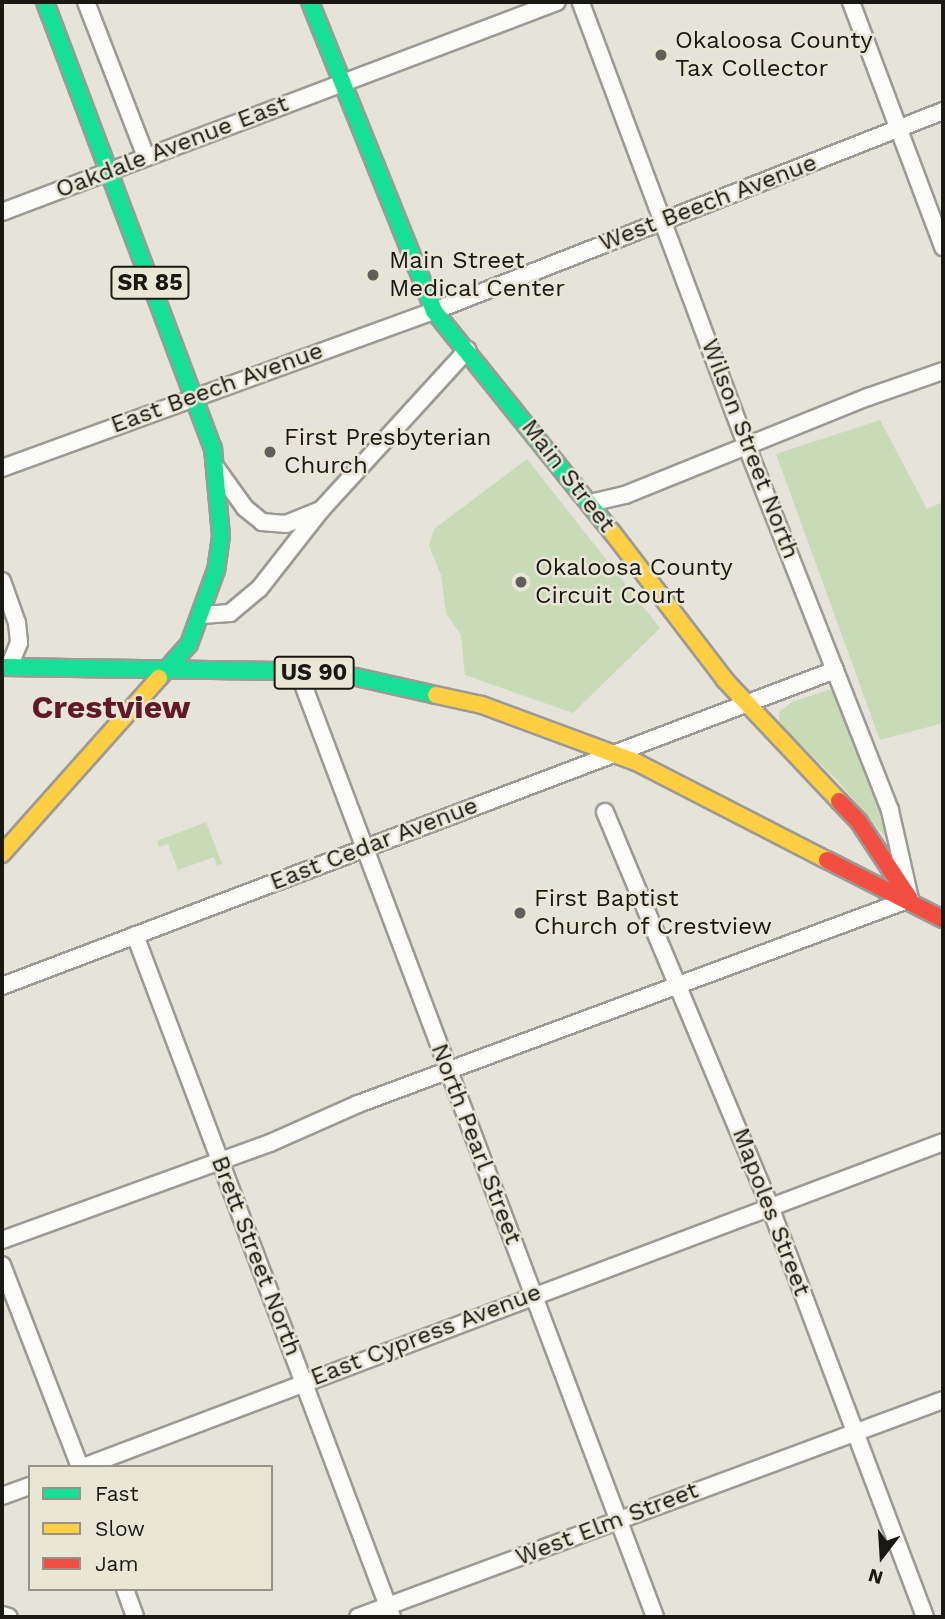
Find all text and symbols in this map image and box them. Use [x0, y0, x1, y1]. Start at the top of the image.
place label: Okaloosa County Tax Collector [675, 27, 873, 83]
marker: Okaloosa County Tax Collector [653, 47, 669, 63]
street label: Oakdale Avenue East [51, 89, 293, 205]
street label: West Beech Avenue [595, 148, 821, 258]
place label: Main Street Medical Center [389, 247, 566, 303]
road number: SR 85 [110, 264, 190, 302]
marker: Main Street Medical Center [363, 265, 383, 285]
street label: Wilson Street North [695, 335, 805, 563]
street label: East Beech Avenue [107, 336, 327, 440]
street label: Main Street [515, 414, 621, 538]
place label: First Presbyterian Church [284, 424, 491, 480]
marker: First Presbyterian Church [262, 444, 278, 460]
place label: Okaloosa County Circuit Court [535, 554, 733, 610]
marker: Okaloosa County Circuit Court [513, 574, 529, 590]
road number: US 90 [272, 653, 356, 692]
district label: Crestview [31, 688, 191, 726]
street label: East Cedar Avenue [265, 791, 483, 897]
place label: First Baptist Church of Crestview [534, 885, 773, 941]
marker: First Baptist Church of Crestview [512, 905, 528, 921]
street label: North Pearl Street [424, 1039, 528, 1249]
street label: Mapoles Street [726, 1124, 816, 1300]
street label: Brett Street North [205, 1152, 307, 1360]
street label: East Cypress Avenue [306, 1278, 546, 1392]
legend [28, 1465, 273, 1591]
street label: West Elm Street [512, 1476, 702, 1572]
text: Fast [95, 1481, 139, 1506]
text: Slow [95, 1516, 145, 1541]
north arrow [847, 1521, 917, 1591]
text: Jam [95, 1551, 138, 1576]
text: N [866, 1564, 886, 1590]

